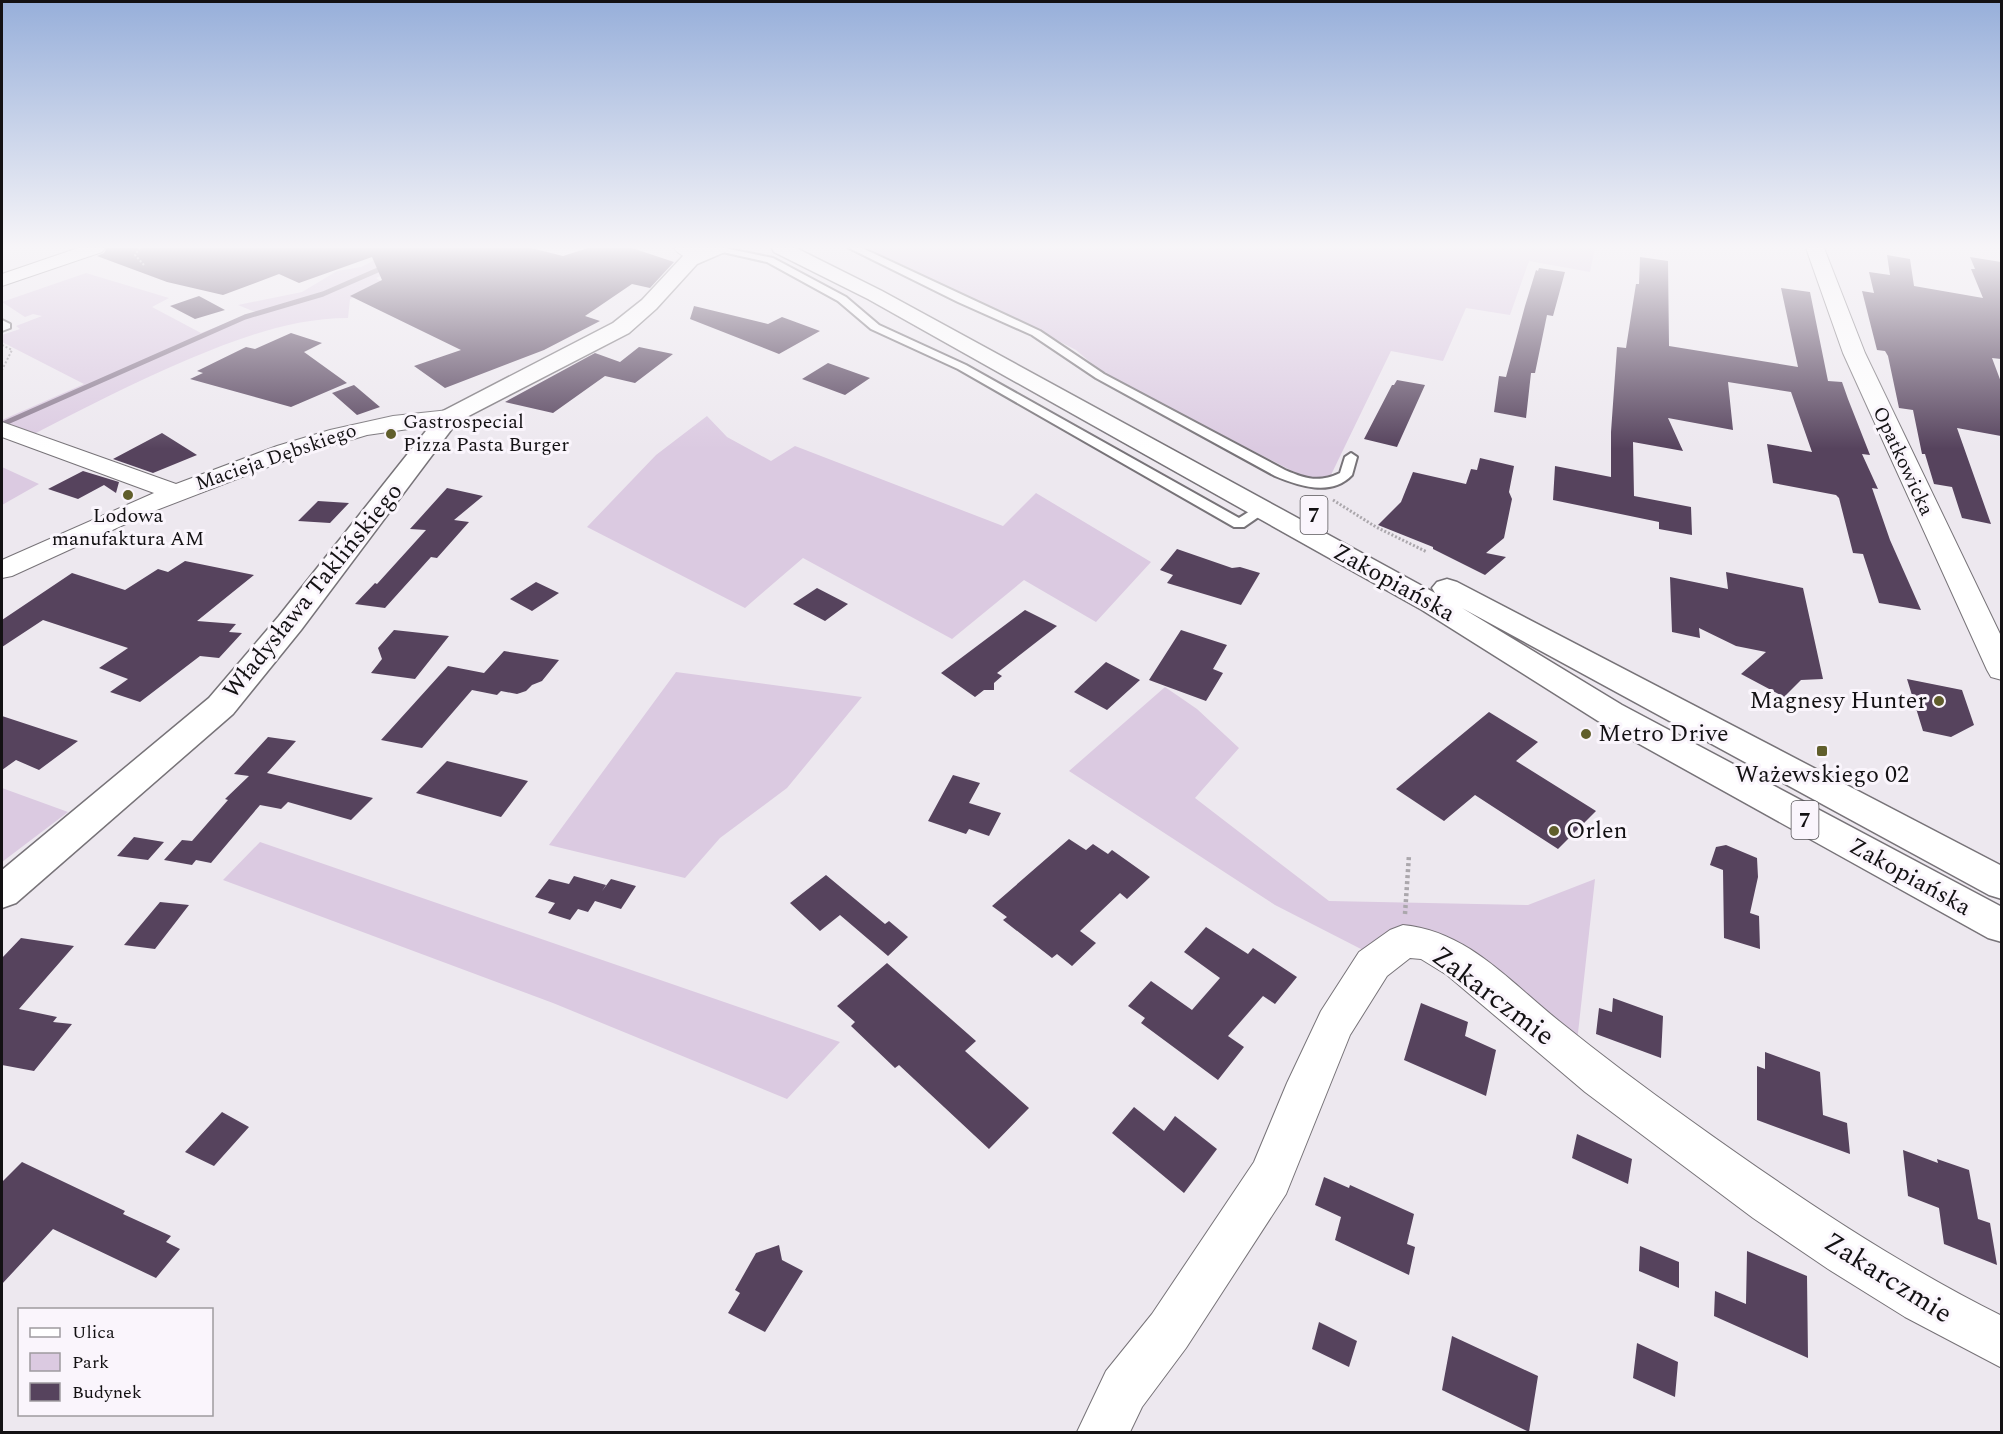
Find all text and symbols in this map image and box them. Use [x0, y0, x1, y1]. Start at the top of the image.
street label: Opatkowicka [1865, 401, 1942, 521]
place label: Gastrospecial Pizza Pasta Burger [403, 407, 569, 460]
street label: Macieja Dębskiego [191, 415, 361, 499]
marker: Gastrospecial Pizza Pasta Burger [384, 427, 398, 441]
street label: Władysława Taklińskiego [214, 475, 412, 707]
marker: Lodowa manufaktura AM [121, 488, 135, 502]
road number: 7 [1300, 496, 1328, 534]
place label: Lodowa manufaktura AM [52, 501, 204, 554]
street label: Zakopiańska [1326, 535, 1462, 632]
place label: Magnesy Hunter [1750, 683, 1927, 719]
marker: Magnesy Hunter [1932, 694, 1946, 708]
place label: Metro Drive [1598, 716, 1729, 752]
marker: Metro Drive [1579, 727, 1593, 741]
marker: Ważewskiego 02 [1815, 744, 1829, 758]
place label: Ważewskiego 02 [1735, 757, 1909, 793]
road number: 7 [1792, 801, 1818, 839]
place label: Orlen [1566, 813, 1628, 849]
marker: Orlen [1547, 824, 1561, 838]
street label: Zakopiańska [1842, 829, 1978, 926]
street label: Zakarczmie [1422, 935, 1564, 1057]
street label: Zakarczmie [1815, 1221, 1961, 1335]
legend [18, 1308, 213, 1416]
text: Ulica [72, 1319, 115, 1346]
text: Park [72, 1349, 109, 1376]
text: Budynek [72, 1379, 142, 1406]

